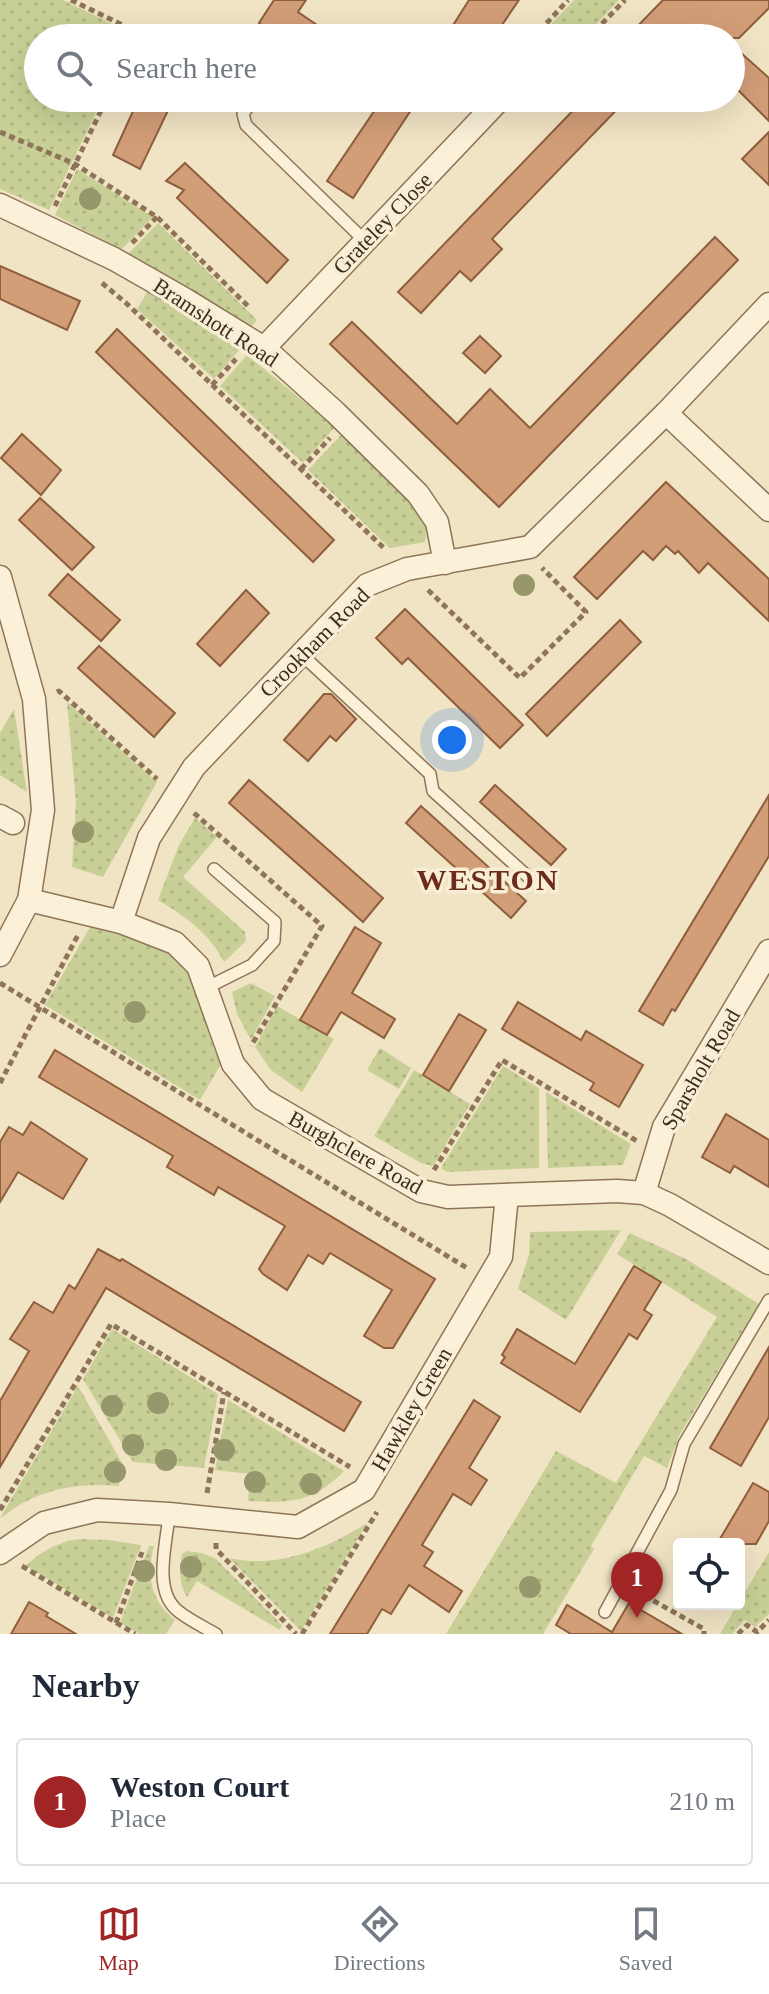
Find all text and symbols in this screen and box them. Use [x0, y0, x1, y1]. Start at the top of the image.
search box [24, 24, 745, 112]
icon: search [52, 46, 96, 90]
text: Search here [116, 51, 257, 84]
street label: Grateley Close [328, 167, 437, 279]
street label: Bramshott Road [149, 273, 283, 372]
street label: Crookham Road [254, 582, 374, 702]
your location [432, 720, 472, 760]
district label: WESTON [416, 863, 560, 896]
street label: Sparsholt Road [656, 1005, 745, 1134]
street label: Burghclere Road [284, 1105, 427, 1200]
street label: Hawkley Green [366, 1343, 457, 1476]
map controls [673, 1538, 745, 1610]
button: locate [673, 1538, 745, 1610]
pin: 1 [611, 1552, 663, 1618]
text: Nearby [32, 1667, 140, 1704]
text: Weston Court [110, 1770, 289, 1803]
text: 1 [54, 1787, 67, 1816]
text: 210 m [669, 1787, 735, 1816]
text: Place [110, 1804, 166, 1833]
tab: Map [97, 1902, 141, 1976]
tab: Directions [334, 1902, 425, 1976]
tab: Saved [619, 1902, 672, 1976]

